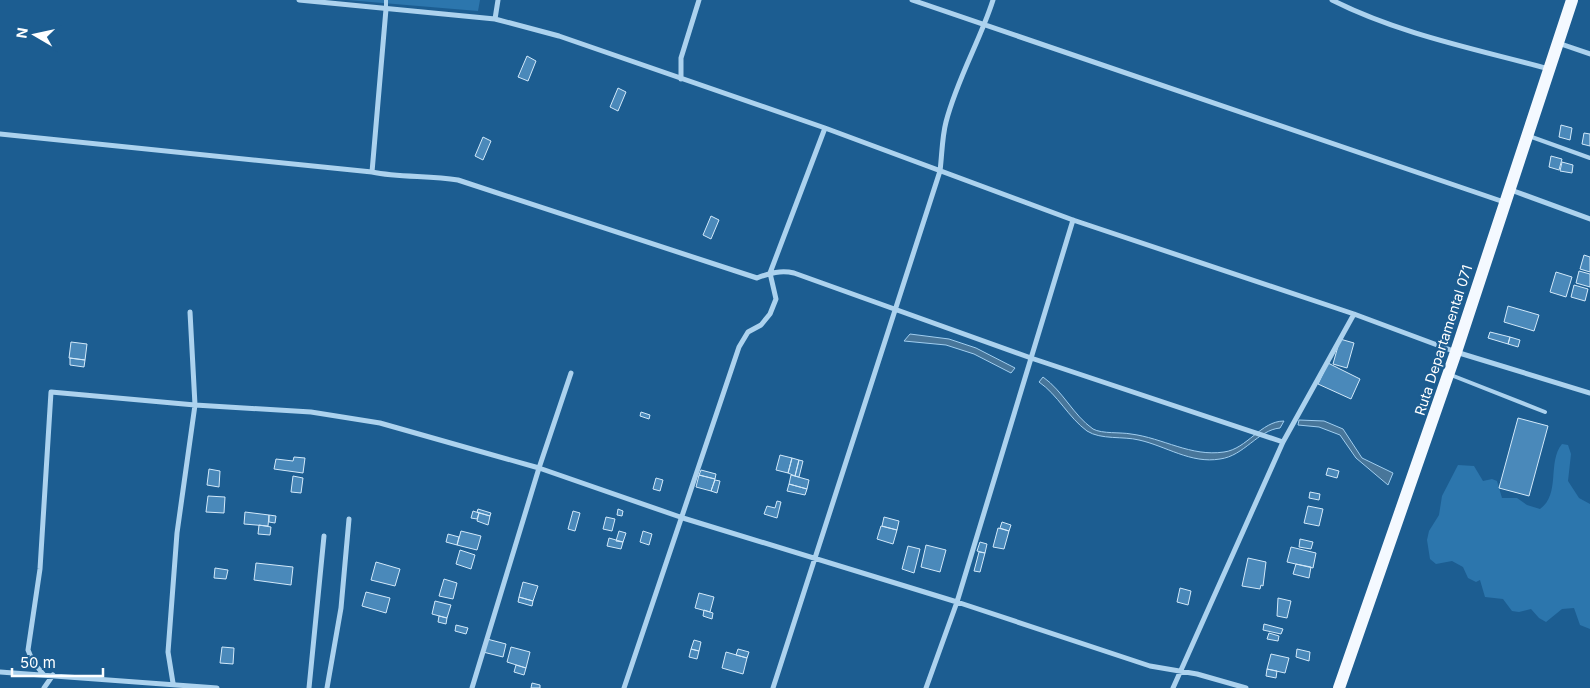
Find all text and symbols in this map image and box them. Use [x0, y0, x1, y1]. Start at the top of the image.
north arrow [10, 10, 60, 60]
text: N [12, 26, 31, 39]
street label: Ruta Departamental 071 [1411, 263, 1475, 417]
scale bar [12, 646, 104, 678]
text: 50 m [20, 653, 56, 672]

